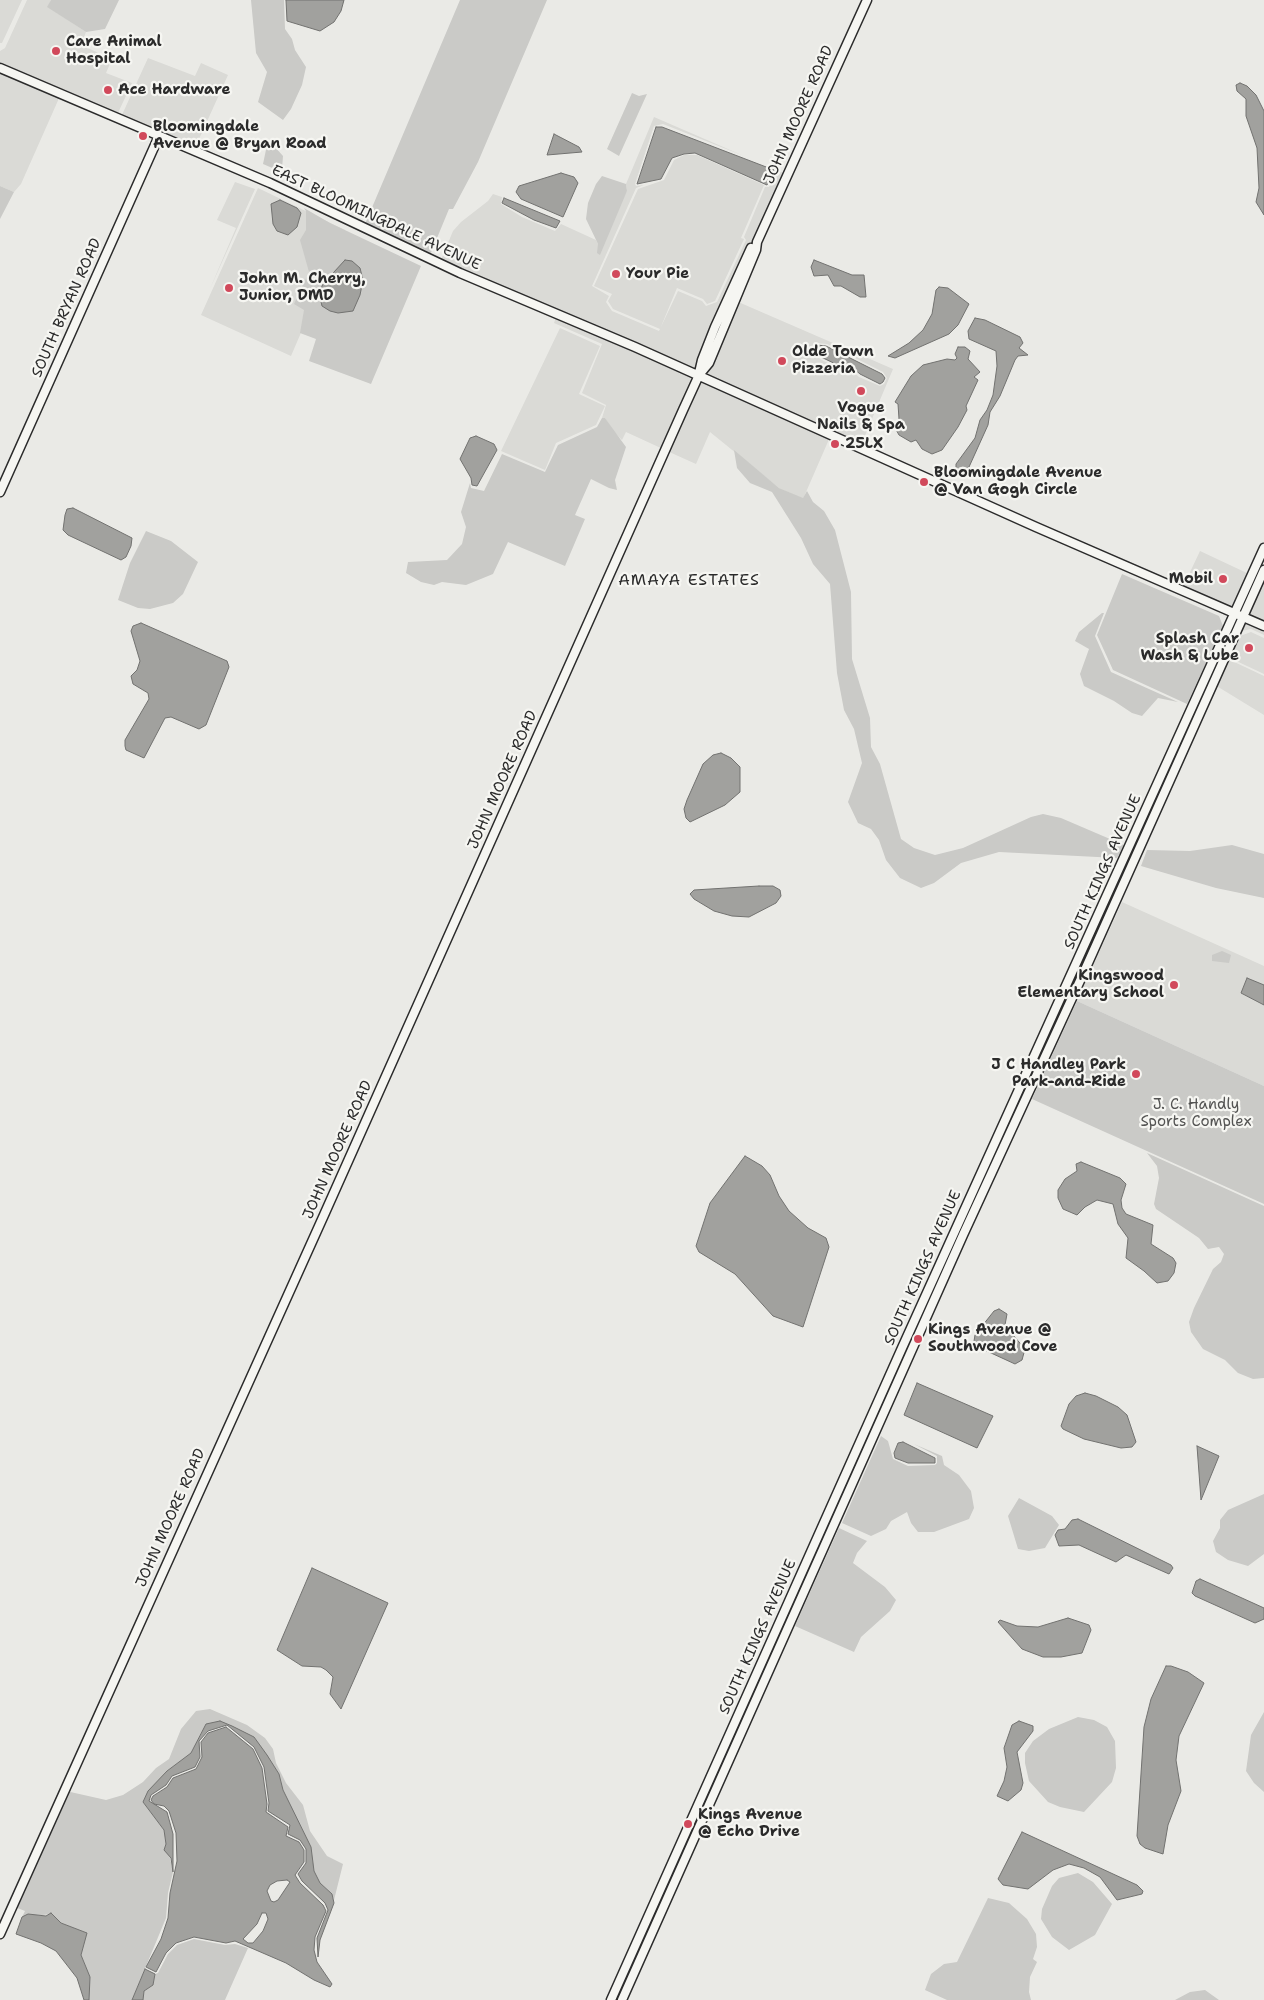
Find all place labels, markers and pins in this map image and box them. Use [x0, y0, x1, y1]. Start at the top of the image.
place label: Care Animal Hospital [66, 33, 162, 68]
marker: Care Animal Hospital [50, 45, 62, 57]
place label: Ace Hardware [118, 81, 231, 99]
marker: Ace Hardware [102, 84, 114, 96]
place label: Bloomingdale Avenue @ Bryan Road [153, 118, 327, 153]
marker: Bloomingdale Avenue @ Bryan Road [137, 130, 149, 142]
place label: Your Pie [626, 265, 689, 283]
marker: Your Pie [610, 268, 622, 280]
place label: John M. Cherry, Junior, DMD [239, 270, 366, 305]
marker: John M. Cherry, Junior, DMD [223, 282, 235, 294]
place label: Olde Town Pizzeria [792, 343, 874, 378]
marker: Olde Town Pizzeria [776, 355, 788, 367]
marker: Vogue Nails & Spa [855, 385, 867, 397]
place label: Vogue Nails & Spa [817, 399, 905, 434]
place label: 25LX [845, 435, 883, 453]
marker: 25LX [829, 438, 841, 450]
place label: Bloomingdale Avenue @ Van Gogh Circle [934, 464, 1102, 499]
marker: Bloomingdale Avenue @ Van Gogh Circle [918, 476, 930, 488]
place label: Mobil [1169, 570, 1213, 588]
marker: Mobil [1217, 573, 1229, 585]
place label: Splash Car Wash & Lube [1140, 630, 1239, 665]
marker: Splash Car Wash & Lube [1243, 642, 1255, 654]
place label: Kingswood Elementary School [1017, 967, 1164, 1002]
marker: Kingswood Elementary School [1168, 979, 1180, 991]
place label: J C Handley Park Park-and-Ride [991, 1056, 1126, 1091]
marker: J C Handley Park Park-and-Ride [1130, 1068, 1142, 1080]
place label: Kings Avenue @ Southwood Cove [928, 1321, 1058, 1356]
marker: Kings Avenue @ Southwood Cove [912, 1333, 924, 1345]
place label: Kings Avenue @ Echo Drive [698, 1806, 803, 1841]
marker: Kings Avenue @ Echo Drive [682, 1818, 694, 1830]

